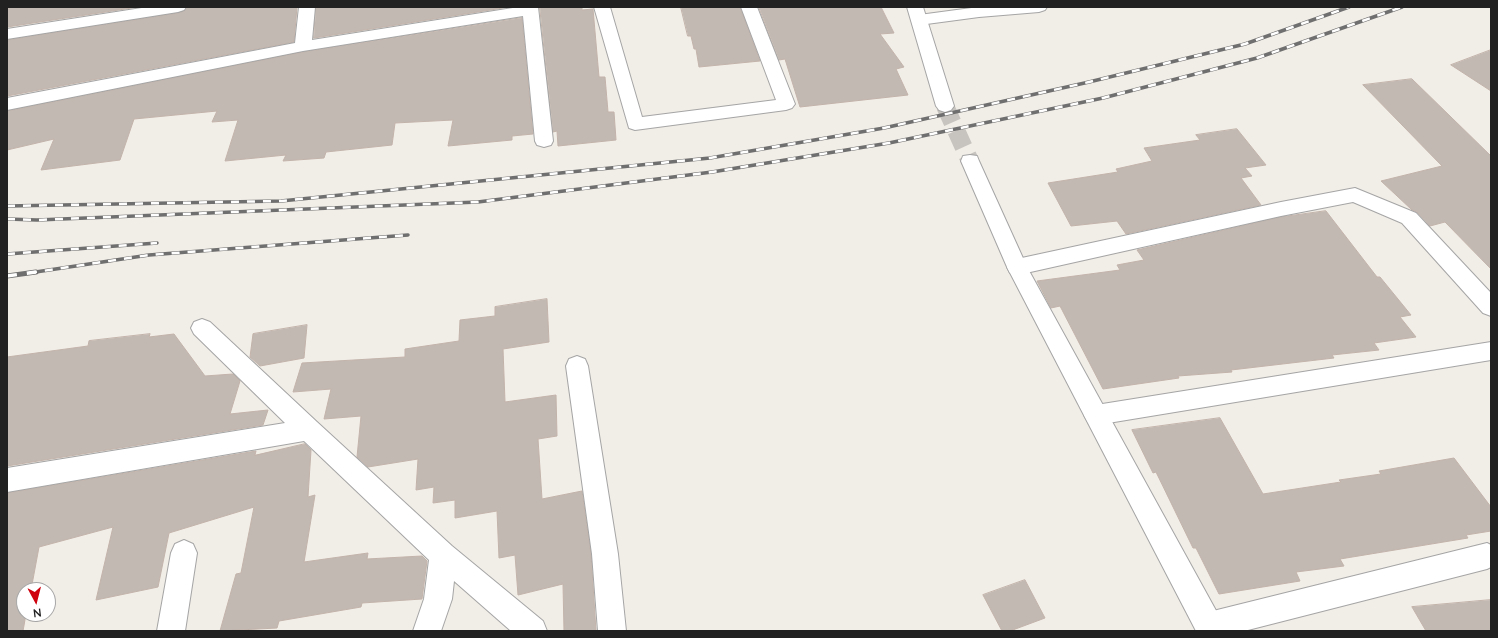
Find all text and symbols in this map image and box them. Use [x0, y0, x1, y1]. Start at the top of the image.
north arrow [16, 582, 56, 622]
text: N [32, 606, 42, 620]

